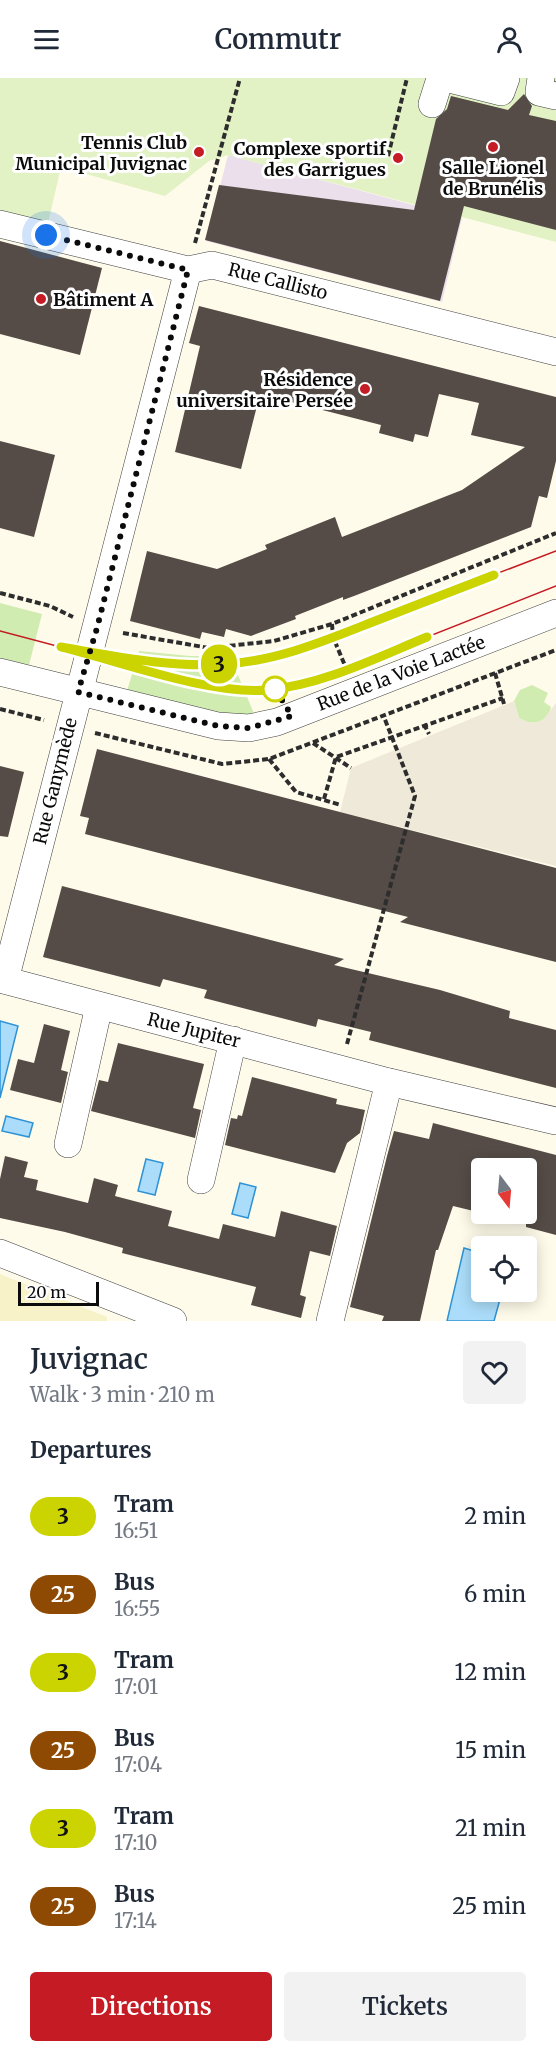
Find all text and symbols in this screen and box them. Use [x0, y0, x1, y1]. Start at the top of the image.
text: Commutr [215, 22, 341, 56]
icon: menu [30, 23, 63, 56]
icon: person [493, 23, 526, 56]
place label: Tennis Club Municipal Juvignac [15, 131, 187, 175]
place label: Complexe sportif des Garrigues [234, 137, 387, 181]
marker: Salle Lionel de Brunélis [486, 140, 500, 154]
marker: Tennis Club Municipal Juvignac [192, 145, 206, 159]
marker: Complexe sportif des Garrigues [391, 151, 405, 165]
place label: Salle Lionel de Brunélis [442, 156, 545, 200]
your location [31, 220, 61, 250]
street label: Rue Callisto [226, 258, 330, 304]
place label: Bâtiment A [53, 288, 154, 311]
marker: Bâtiment A [34, 292, 48, 306]
place label: Résidence universitaire Persée [176, 368, 353, 412]
marker: Résidence universitaire Persée [358, 382, 372, 396]
street label: Rue de la Voie Lactée [314, 630, 488, 716]
line badge: 3 [200, 644, 238, 684]
text: 3 [213, 651, 225, 678]
unlabelled marker [262, 676, 288, 702]
street label: Rue Ganymède [28, 715, 82, 847]
street label: Rue Jupiter [145, 1007, 243, 1053]
north arrow [471, 1158, 537, 1224]
map controls [471, 1158, 537, 1302]
button: locate [471, 1236, 537, 1302]
scale bar [18, 1279, 99, 1306]
text: 20 m [27, 1282, 66, 1302]
text: Juvignac [30, 1341, 148, 1377]
button: heart [463, 1341, 526, 1404]
text: Walk · 3 min · 210 m [30, 1382, 215, 1407]
text: Departures [30, 1436, 152, 1464]
text: Tram [114, 1490, 174, 1518]
text: 2 min [464, 1502, 526, 1530]
text: 3 [57, 1503, 69, 1530]
text: 16:51 [114, 1518, 158, 1543]
text: Bus [114, 1568, 155, 1596]
text: 6 min [464, 1580, 526, 1608]
text: 25 [51, 1581, 75, 1608]
text: 16:55 [114, 1596, 160, 1621]
text: Tram [114, 1646, 174, 1674]
text: 12 min [455, 1658, 526, 1686]
text: 3 [57, 1659, 69, 1686]
text: 17:01 [114, 1674, 158, 1699]
text: Bus [114, 1724, 155, 1752]
text: 15 min [455, 1736, 526, 1764]
text: 25 [51, 1737, 75, 1764]
text: 17:04 [114, 1752, 162, 1777]
text: Tram [114, 1802, 174, 1830]
text: 21 min [455, 1814, 526, 1842]
text: 3 [57, 1815, 69, 1842]
text: 17:10 [114, 1830, 158, 1855]
text: Bus [114, 1880, 155, 1908]
text: 25 min [452, 1892, 526, 1920]
text: 25 [51, 1893, 75, 1920]
text: 17:14 [114, 1908, 157, 1933]
button: Directions [30, 1972, 272, 2041]
button: Tickets [284, 1972, 526, 2041]

